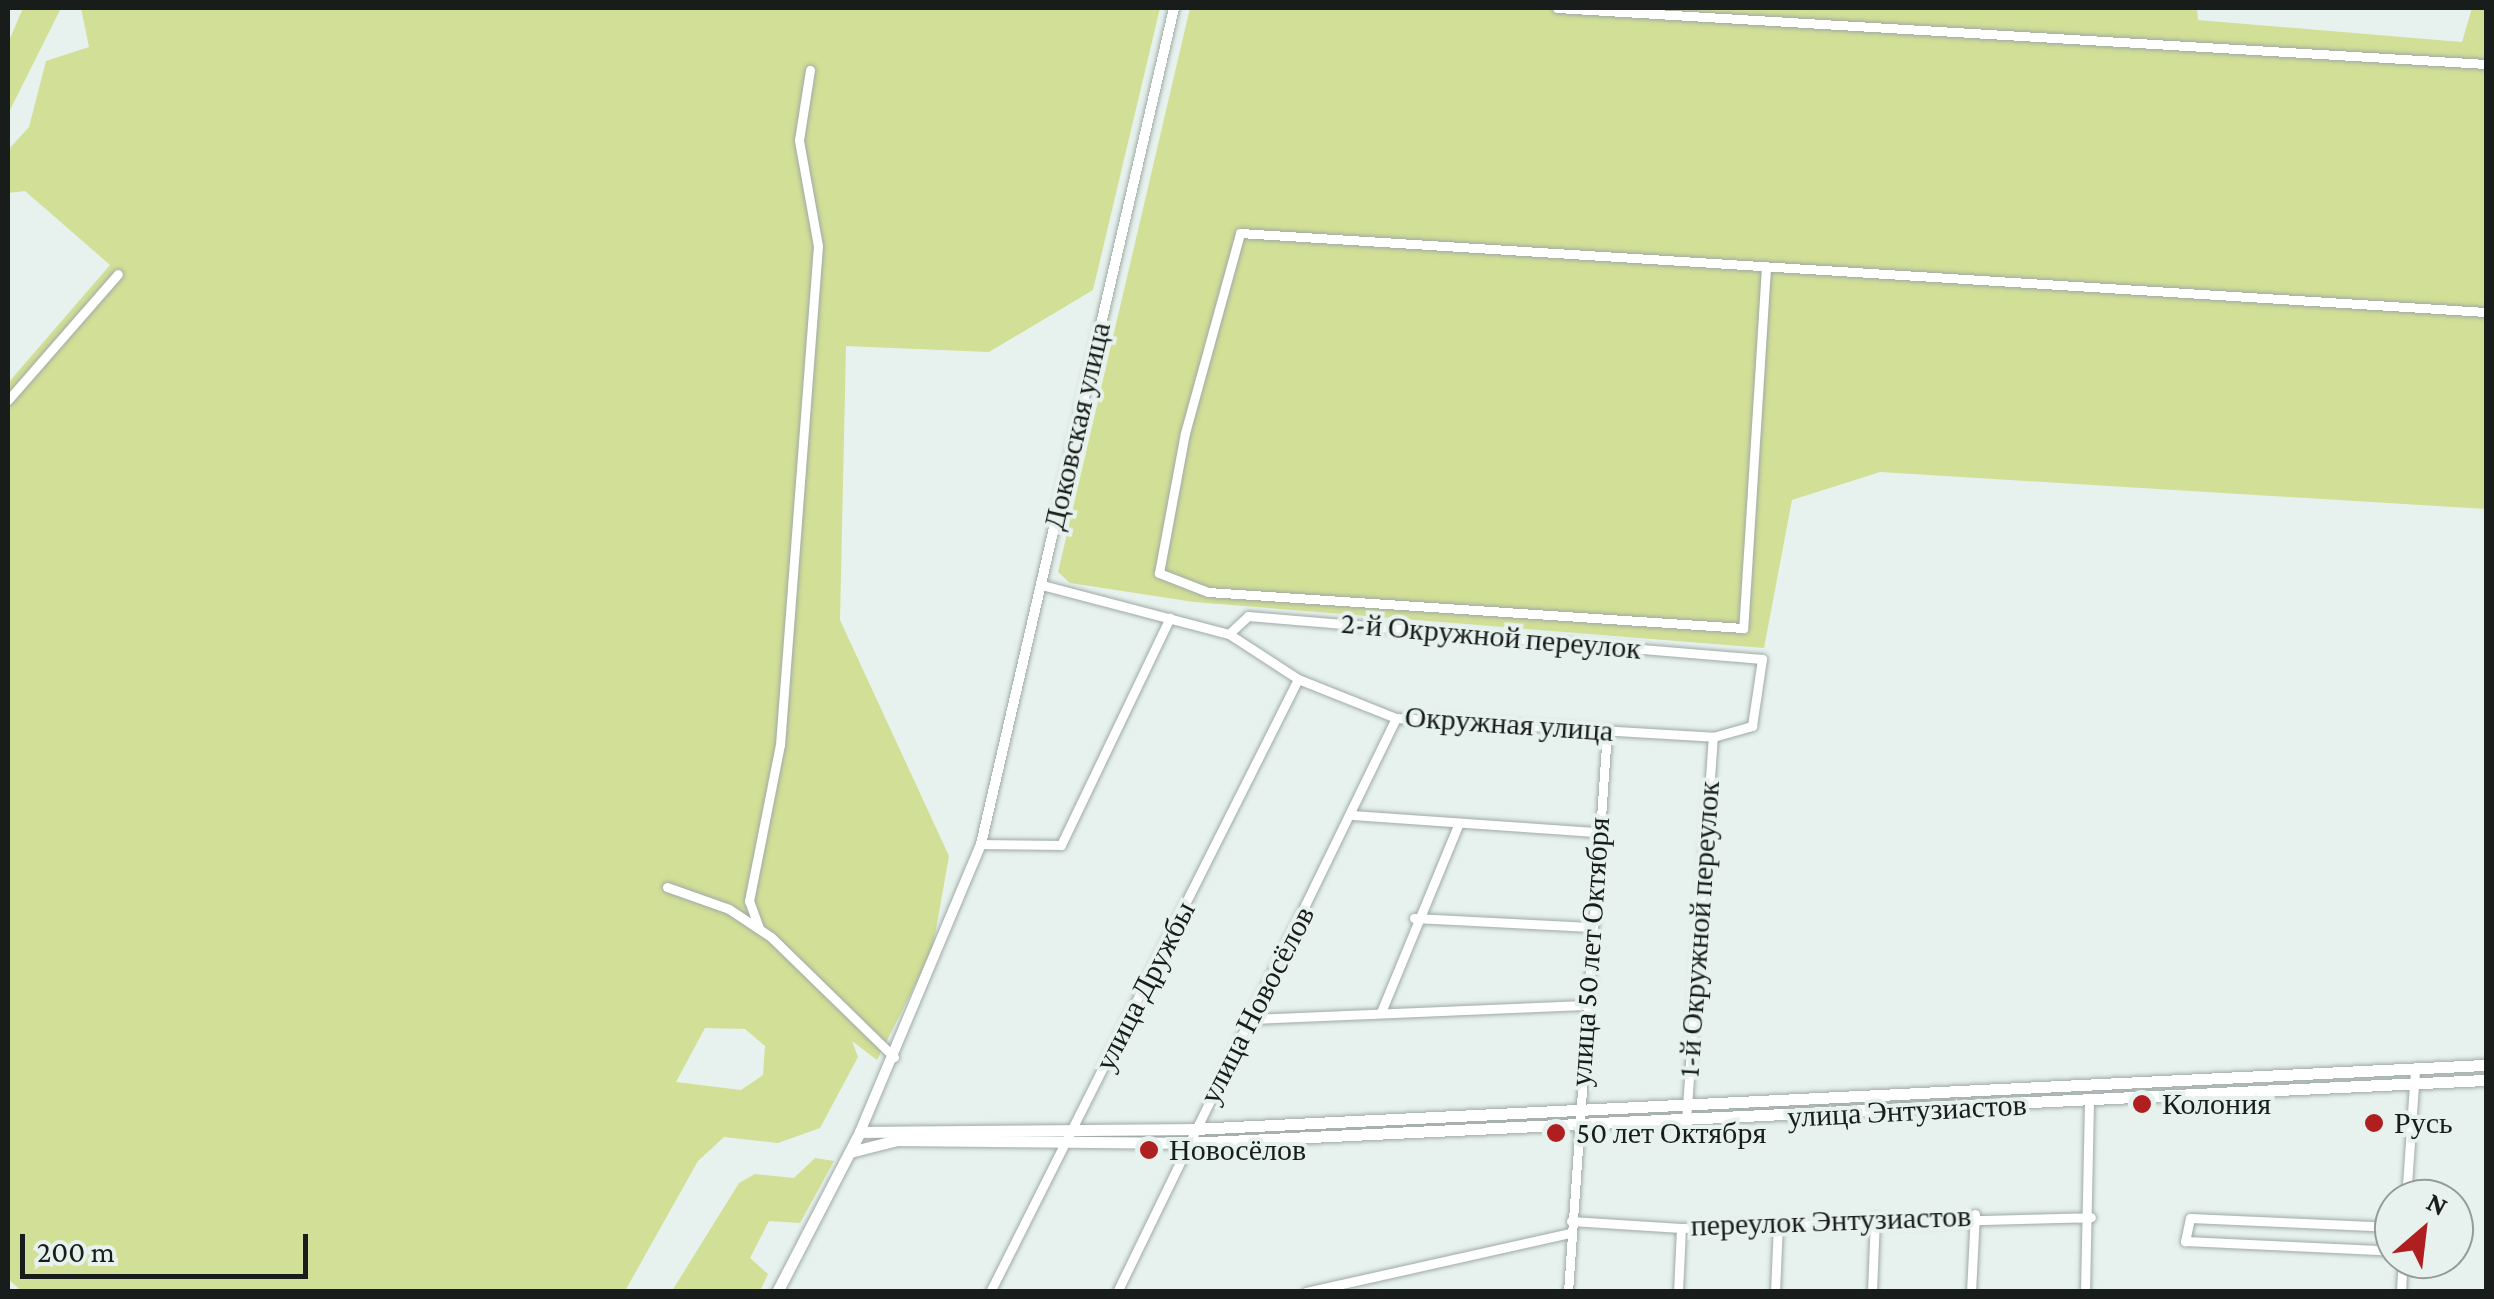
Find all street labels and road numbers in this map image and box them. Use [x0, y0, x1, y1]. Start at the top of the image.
street label: Доковская улица [1036, 319, 1118, 533]
street label: 2-й Окружной переулок [1340, 605, 1642, 667]
street label: Окружная улица [1403, 699, 1615, 749]
street label: 1-й Окружной переулок [1671, 780, 1727, 1078]
street label: улица 50 лет Октября [1563, 816, 1617, 1088]
street label: улица Дружбы [1087, 895, 1203, 1077]
street label: улица Новосёлов [1192, 900, 1322, 1110]
street label: улица Энтузиастов [1786, 1087, 2028, 1135]
street label: переулок Энтузиастов [1690, 1198, 1972, 1244]

